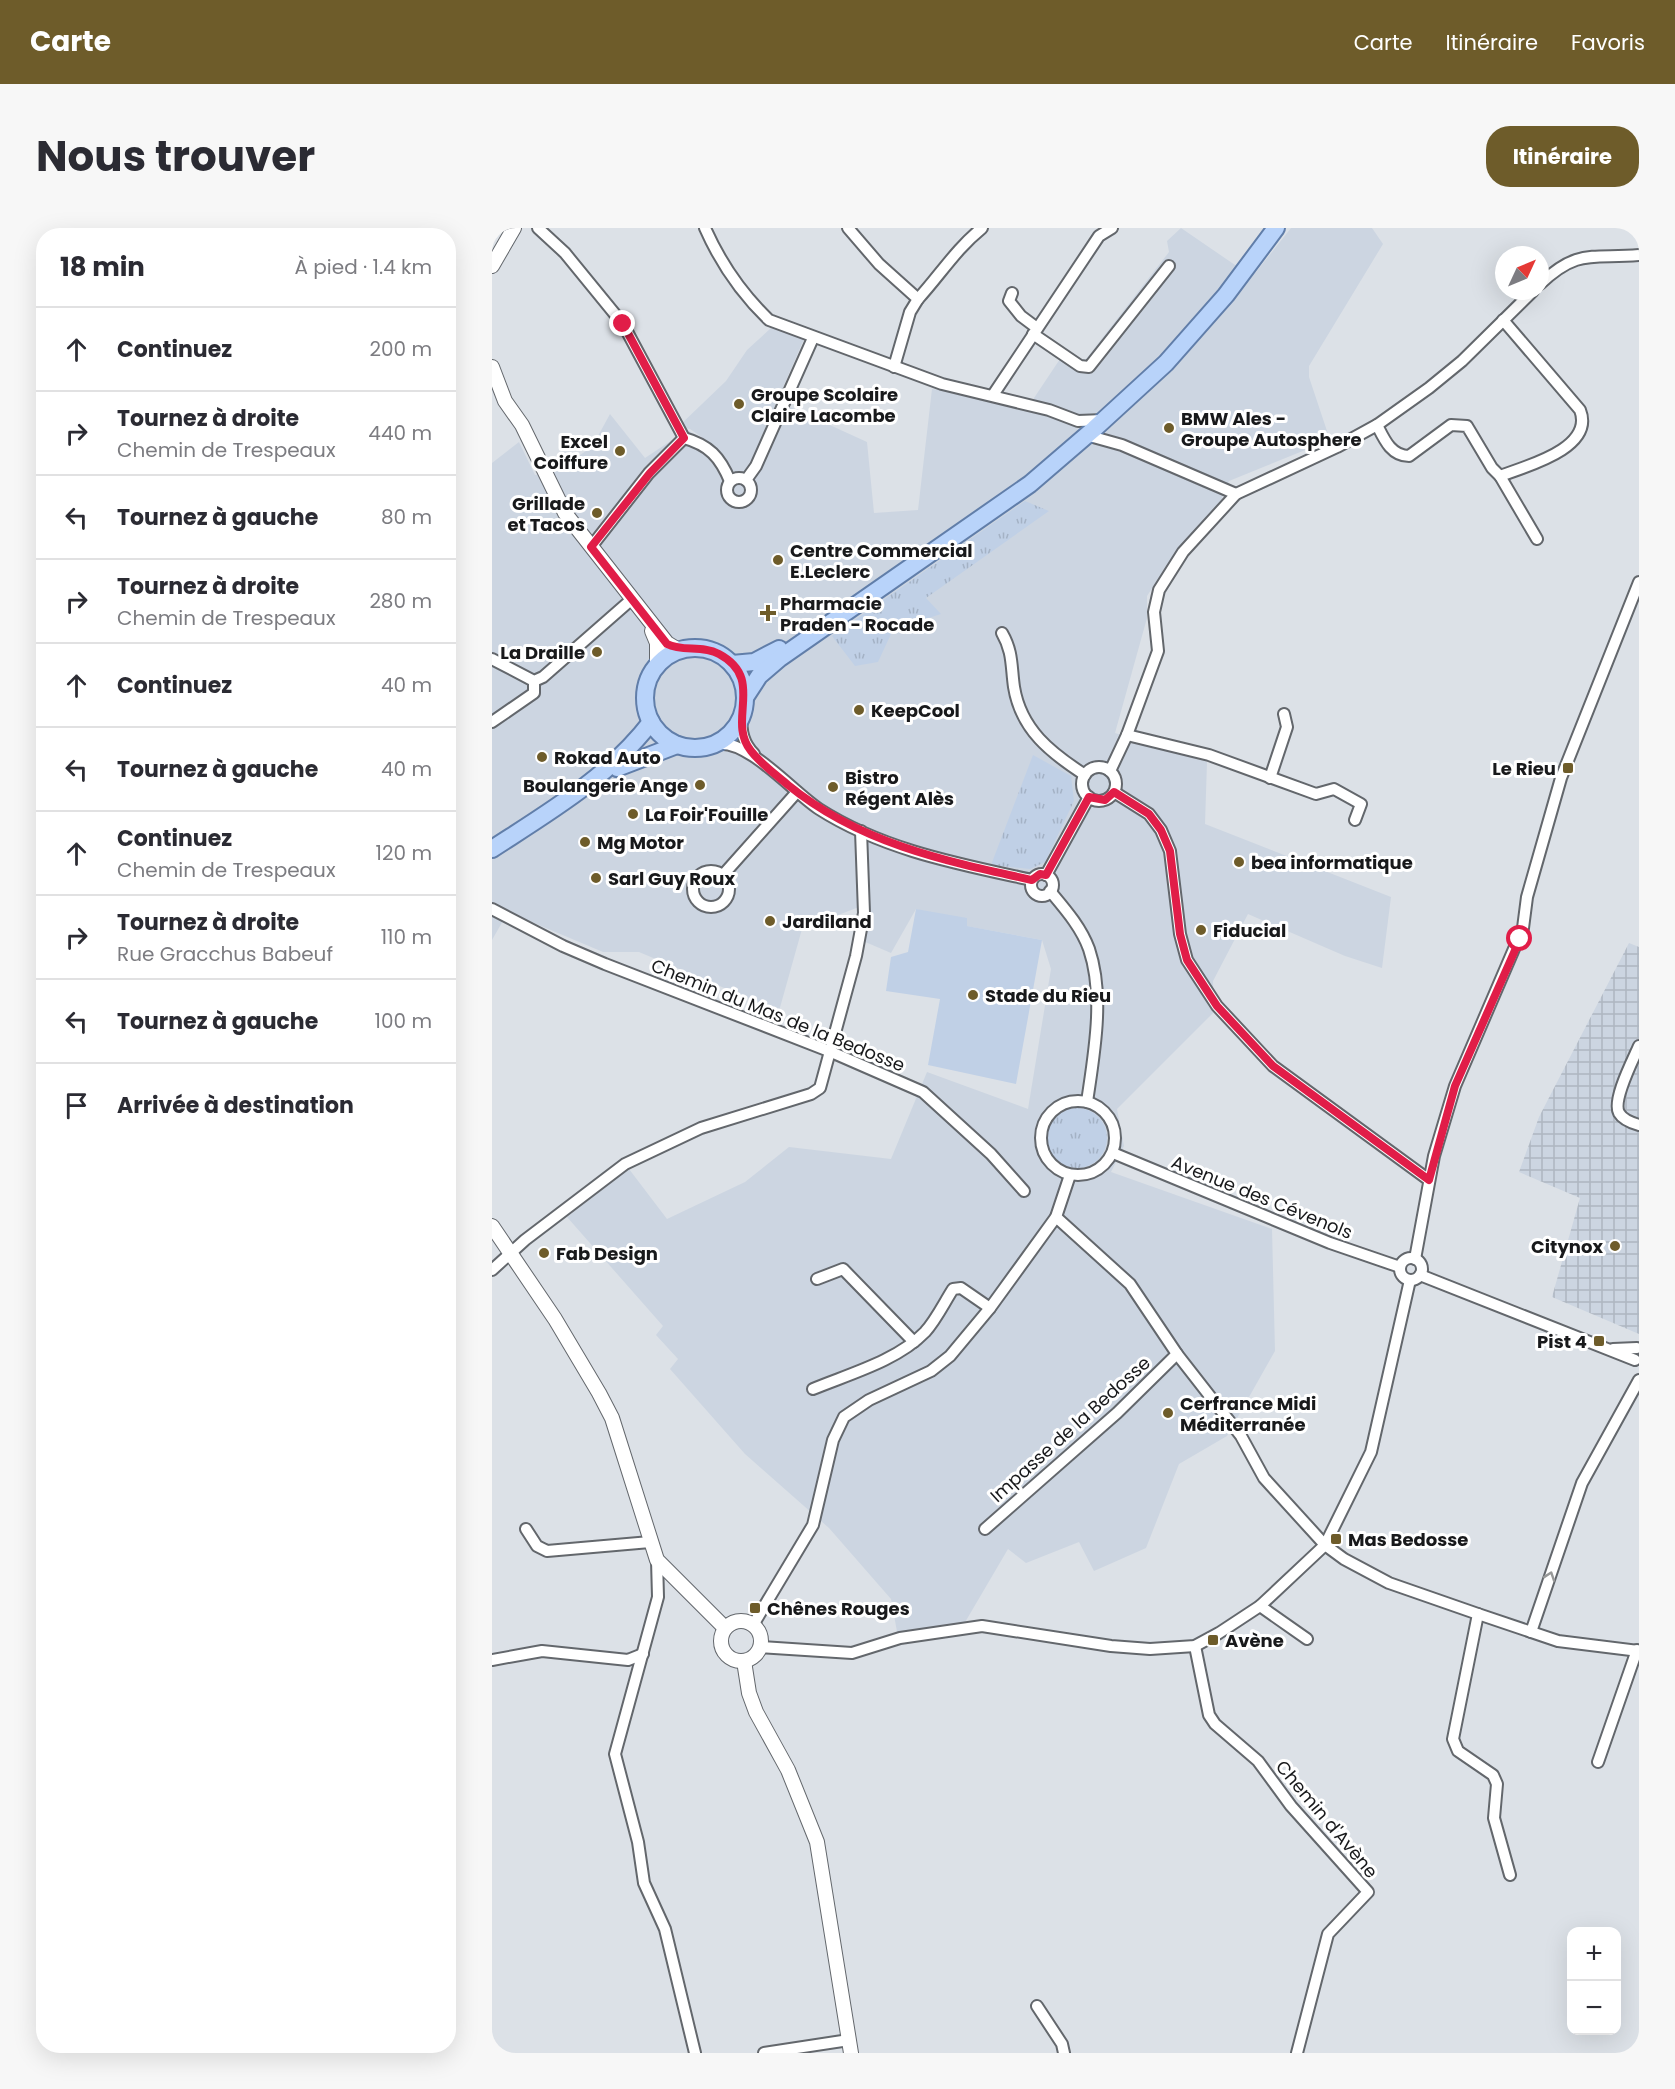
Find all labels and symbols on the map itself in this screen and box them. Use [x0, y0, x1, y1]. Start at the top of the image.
north arrow [1495, 246, 1549, 300]
route end [609, 310, 635, 336]
place label: Groupe Scolaire Claire Lacombe [751, 382, 898, 428]
marker: Groupe Scolaire Claire Lacombe [732, 397, 746, 411]
place label: BMW Ales - Groupe Autosphere [1181, 406, 1362, 452]
marker: BMW Ales - Groupe Autosphere [1162, 421, 1176, 435]
place label: Excel Coiffure [534, 429, 608, 475]
marker: Excel Coiffure [613, 444, 627, 458]
place label: Grillade et Tacos [508, 491, 585, 537]
marker: Grillade et Tacos [590, 506, 604, 520]
place label: Centre Commercial E.Leclerc [790, 538, 973, 584]
marker: Centre Commercial E.Leclerc [771, 553, 785, 567]
place label: Pharmacie Praden - Rocade [780, 591, 934, 637]
marker: Pharmacie Praden - Rocade [761, 606, 775, 620]
place label: La Draille [500, 640, 585, 665]
marker: La Draille [590, 645, 604, 659]
place label: KeepCool [871, 698, 960, 723]
marker: KeepCool [852, 703, 866, 717]
place label: Rokad Auto [554, 745, 661, 770]
marker: Rokad Auto [535, 750, 549, 764]
place label: Le Rieu [1492, 756, 1556, 781]
marker: Le Rieu [1561, 761, 1575, 775]
place label: Bistro Régent Alès [845, 765, 954, 811]
place label: Boulangerie Ange [523, 773, 688, 798]
marker: Boulangerie Ange [693, 778, 707, 792]
marker: Bistro Régent Alès [826, 780, 840, 794]
place label: La Foir'Fouille [645, 802, 768, 827]
marker: La Foir'Fouille [626, 807, 640, 821]
place label: Mg Motor [597, 830, 684, 855]
marker: Mg Motor [578, 835, 592, 849]
place label: bea informatique [1251, 850, 1413, 875]
marker: bea informatique [1232, 855, 1246, 869]
place label: Sarl Guy Roux [608, 866, 735, 891]
marker: Sarl Guy Roux [589, 871, 603, 885]
place label: Jardiland [782, 909, 872, 934]
marker: Jardiland [763, 914, 777, 928]
place label: Fiducial [1213, 918, 1286, 943]
marker: Fiducial [1194, 923, 1208, 937]
route start [1506, 925, 1532, 951]
street label: Chemin du Mas de la Bedosse [647, 953, 909, 1077]
place label: Stade du Rieu [985, 983, 1111, 1008]
marker: Stade du Rieu [966, 988, 980, 1002]
street label: Avenue des Cévenols [1168, 1149, 1356, 1245]
place label: Citynox [1531, 1234, 1603, 1259]
marker: Citynox [1608, 1239, 1622, 1253]
place label: Fab Design [556, 1241, 658, 1266]
marker: Fab Design [537, 1246, 551, 1260]
place label: Pist 4 [1537, 1329, 1587, 1354]
marker: Pist 4 [1592, 1334, 1606, 1348]
street label: Impasse de la Bedosse [985, 1350, 1155, 1508]
place label: Cerfrance Midi Méditerranée [1180, 1391, 1316, 1437]
marker: Cerfrance Midi Méditerranée [1161, 1406, 1175, 1420]
place label: Mas Bedosse [1348, 1527, 1468, 1552]
marker: Mas Bedosse [1329, 1532, 1343, 1546]
one-way arrow [1543, 1571, 1555, 1582]
place label: Chênes Rouges [767, 1596, 910, 1621]
marker: Chênes Rouges [748, 1601, 762, 1615]
place label: Avène [1225, 1628, 1284, 1653]
marker: Avène [1206, 1633, 1220, 1647]
street label: Chemin d'Avène [1270, 1755, 1384, 1883]

